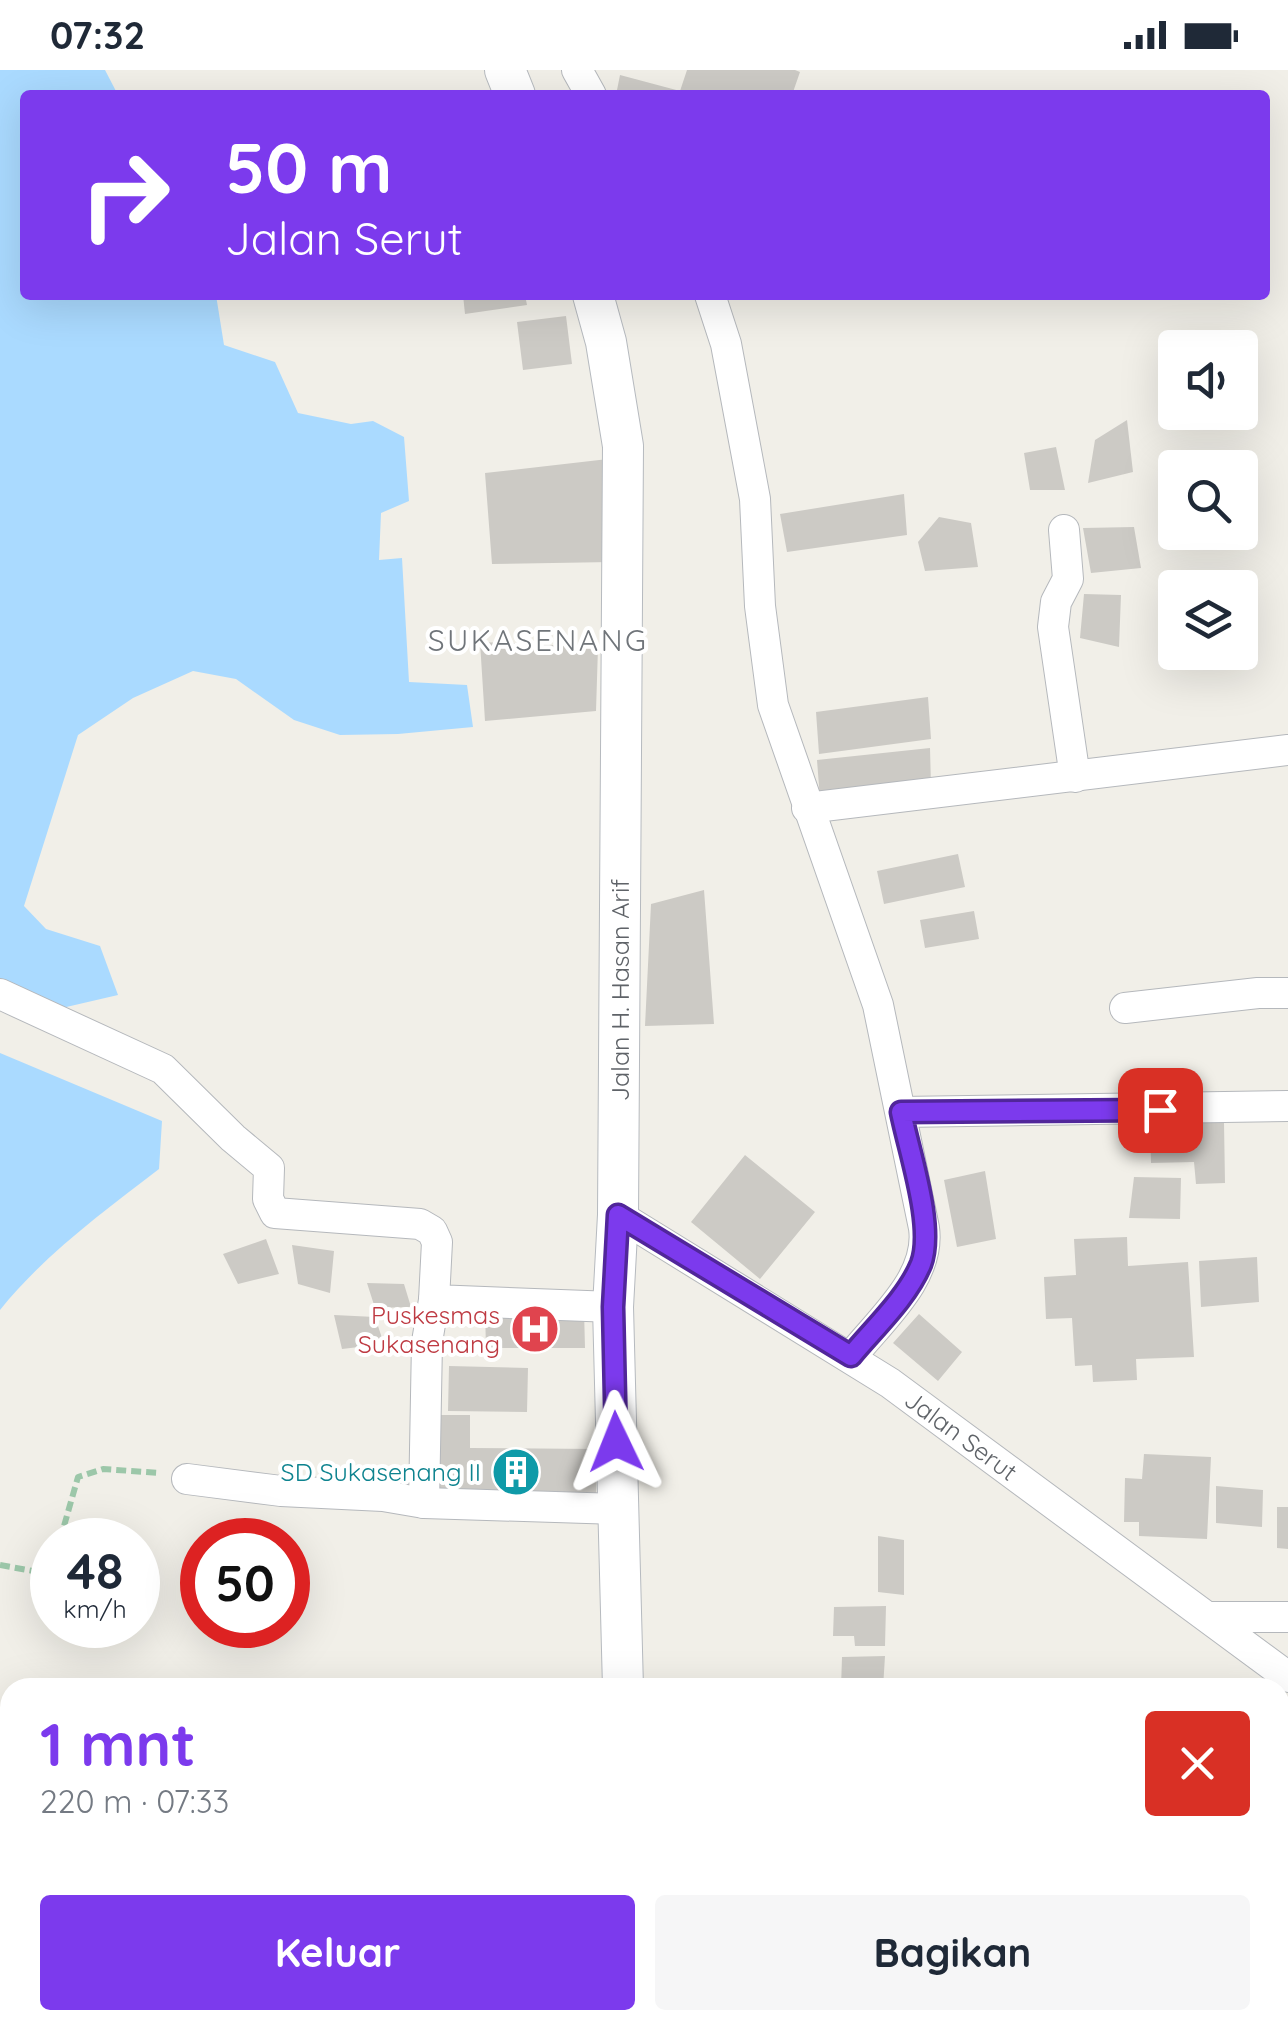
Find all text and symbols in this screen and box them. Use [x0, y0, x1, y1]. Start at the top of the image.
text: 07:32 [50, 11, 145, 59]
text: 50 m [225, 123, 392, 211]
icon: right [60, 130, 190, 260]
text: Jalan Serut [225, 210, 463, 266]
map controls [1158, 330, 1258, 670]
button: sound [1158, 330, 1258, 430]
button: search [1158, 450, 1258, 550]
button: layers [1158, 570, 1258, 670]
district label: SUKASENANG [428, 621, 648, 659]
street label: Jalan H. Hasan Arif [604, 879, 635, 1101]
pin [1118, 1068, 1203, 1153]
icon: arrive [1133, 1083, 1188, 1138]
place label: Puskesmas Sukasenang [358, 1299, 500, 1359]
hospital icon: Puskesmas Sukasenang [509, 1303, 561, 1355]
street label: Jalan Serut [899, 1383, 1024, 1487]
position arrow [564, 1390, 668, 1494]
building icon: SD Sukasenang II [490, 1446, 542, 1498]
place label: SD Sukasenang II [281, 1456, 481, 1487]
speed limit sign: 50 [180, 1518, 310, 1648]
text: 48 [67, 1539, 123, 1602]
text: km/h [63, 1593, 127, 1624]
text: 1 mnt [40, 1706, 196, 1781]
button: close [1145, 1711, 1250, 1816]
text: 220 m · 07:33 [40, 1781, 229, 1821]
button: Keluar [40, 1895, 635, 2010]
button: Bagikan [655, 1895, 1250, 2010]

